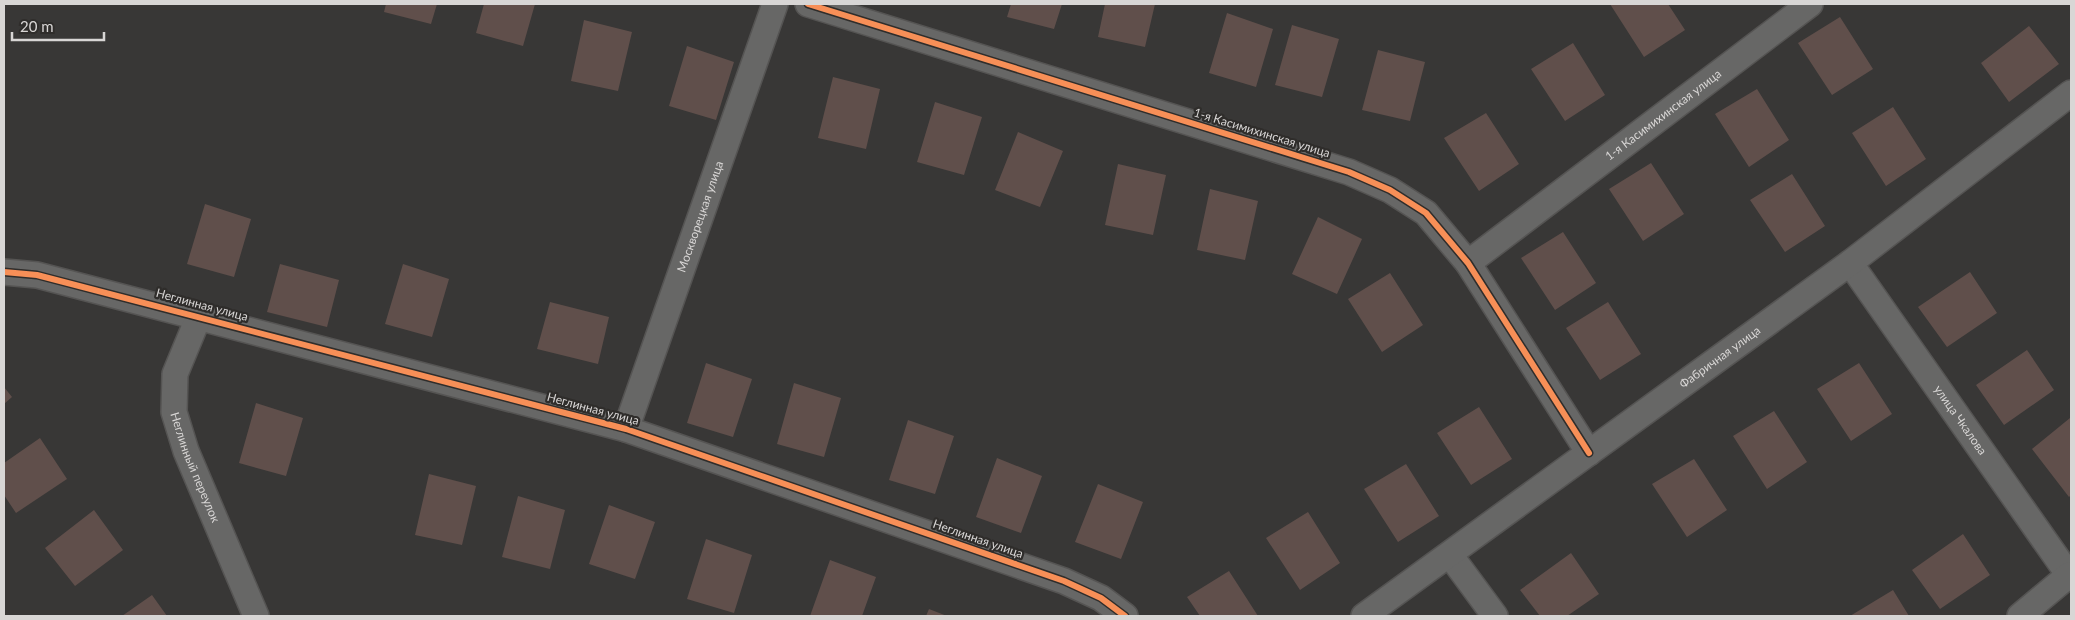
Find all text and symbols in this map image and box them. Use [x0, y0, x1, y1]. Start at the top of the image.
scale bar [12, 10, 105, 42]
text: 20 m [20, 17, 54, 35]
street label: 1-я Касимихинская улица [1602, 66, 1724, 163]
street label: 1-я Касимихинская улица [1192, 105, 1332, 160]
street label: Москворецкая улица [674, 159, 726, 274]
street label: Неглинная улица [154, 285, 250, 324]
street label: Фабричная улица [1676, 323, 1763, 391]
street label: улица Чкалова [1931, 382, 1990, 458]
street label: Неглинная улица [545, 389, 641, 428]
street label: Неглинный переулок [167, 410, 224, 525]
street label: Неглинная улица [931, 516, 1025, 561]

